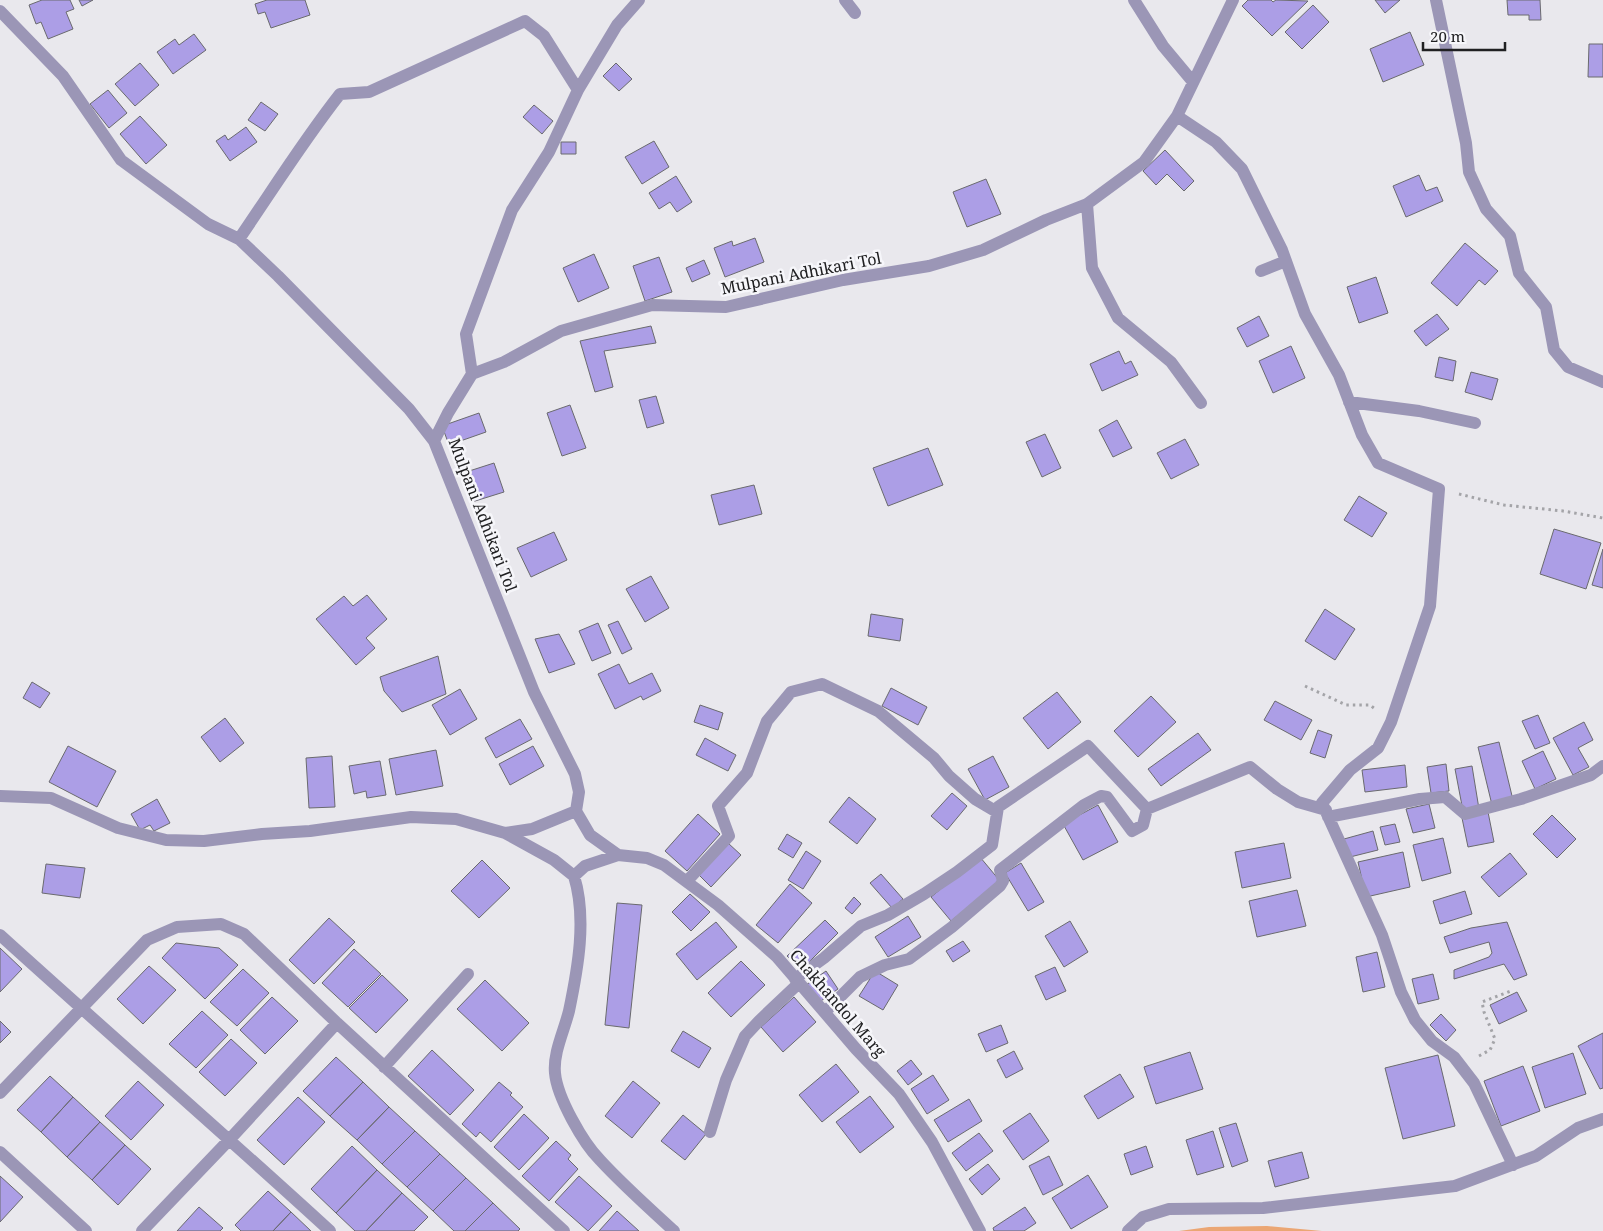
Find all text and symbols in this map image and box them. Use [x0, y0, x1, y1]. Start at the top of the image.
scale bar [1423, 20, 1506, 52]
text: 20 m [1430, 26, 1465, 46]
street label: Mulpani Adhikari Tol [719, 247, 883, 299]
street label: Mulpani Adhikari Tol [444, 435, 522, 595]
street label: Chakhandol Marg [785, 944, 891, 1062]

